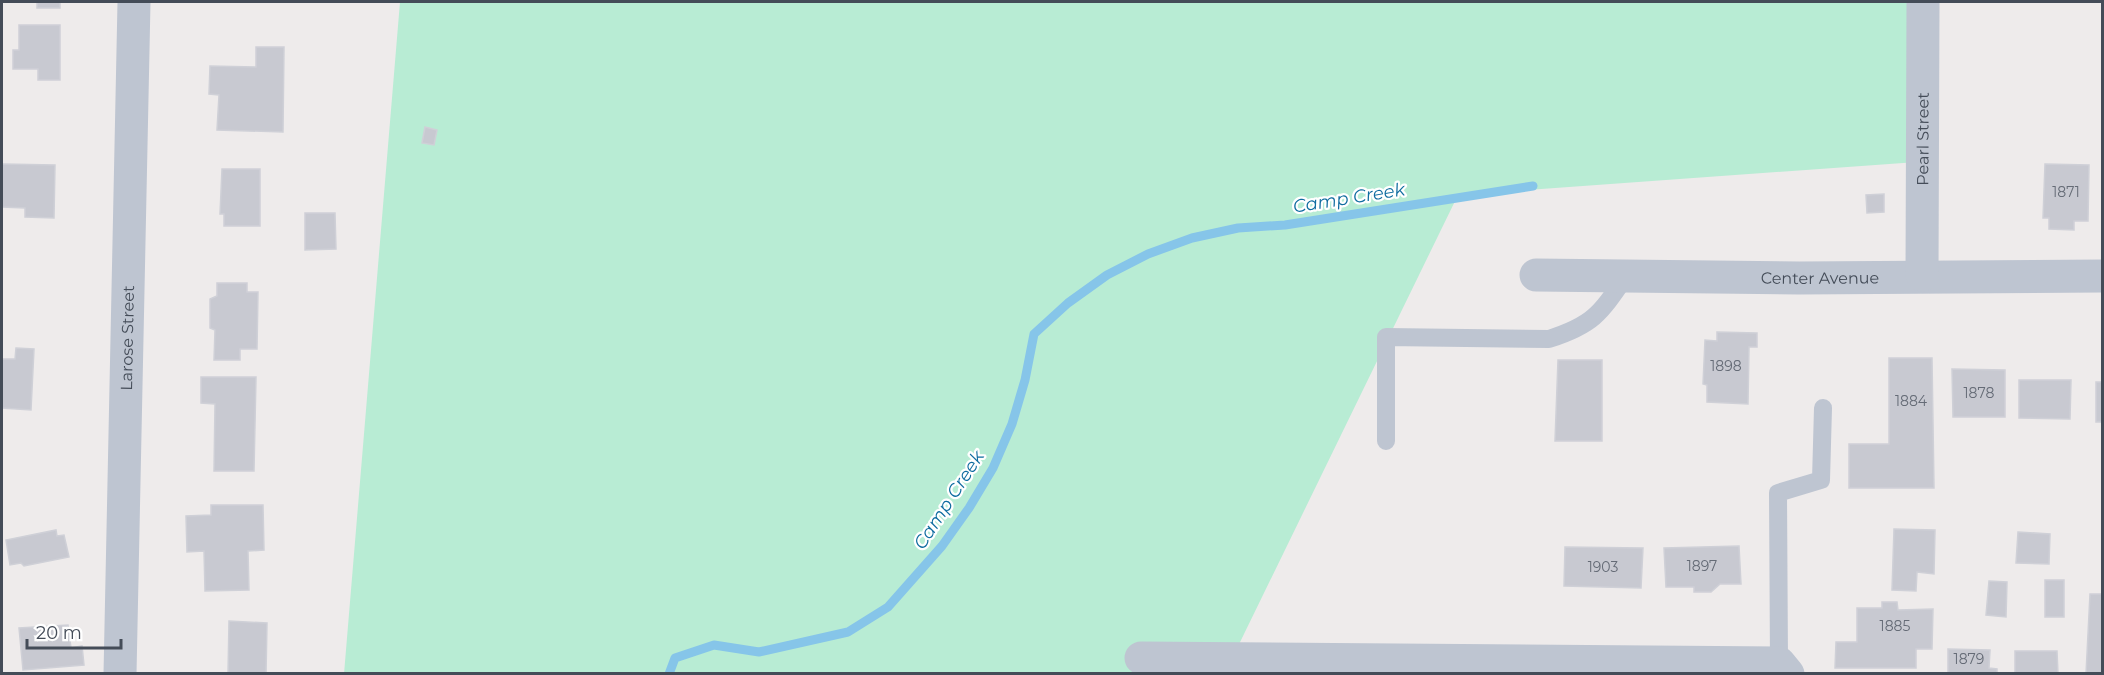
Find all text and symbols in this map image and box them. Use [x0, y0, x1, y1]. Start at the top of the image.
street label: Pearl Street [1913, 92, 1932, 186]
water label: Camp Creek [1291, 178, 1408, 218]
house number: 1871 [2052, 183, 2080, 201]
street label: Center Avenue [1761, 268, 1879, 288]
street label: Larose Street [116, 285, 138, 391]
house number: 1898 [1710, 357, 1742, 375]
house number: 1878 [1964, 384, 1995, 402]
house number: 1884 [1895, 392, 1928, 410]
water label: Camp Creek [909, 445, 990, 553]
house number: 1897 [1687, 557, 1717, 575]
house number: 1903 [1588, 558, 1618, 576]
scale bar [27, 612, 122, 650]
house number: 1885 [1880, 617, 1910, 635]
text: 20 m [36, 622, 82, 644]
house number: 1879 [1954, 650, 1984, 668]

